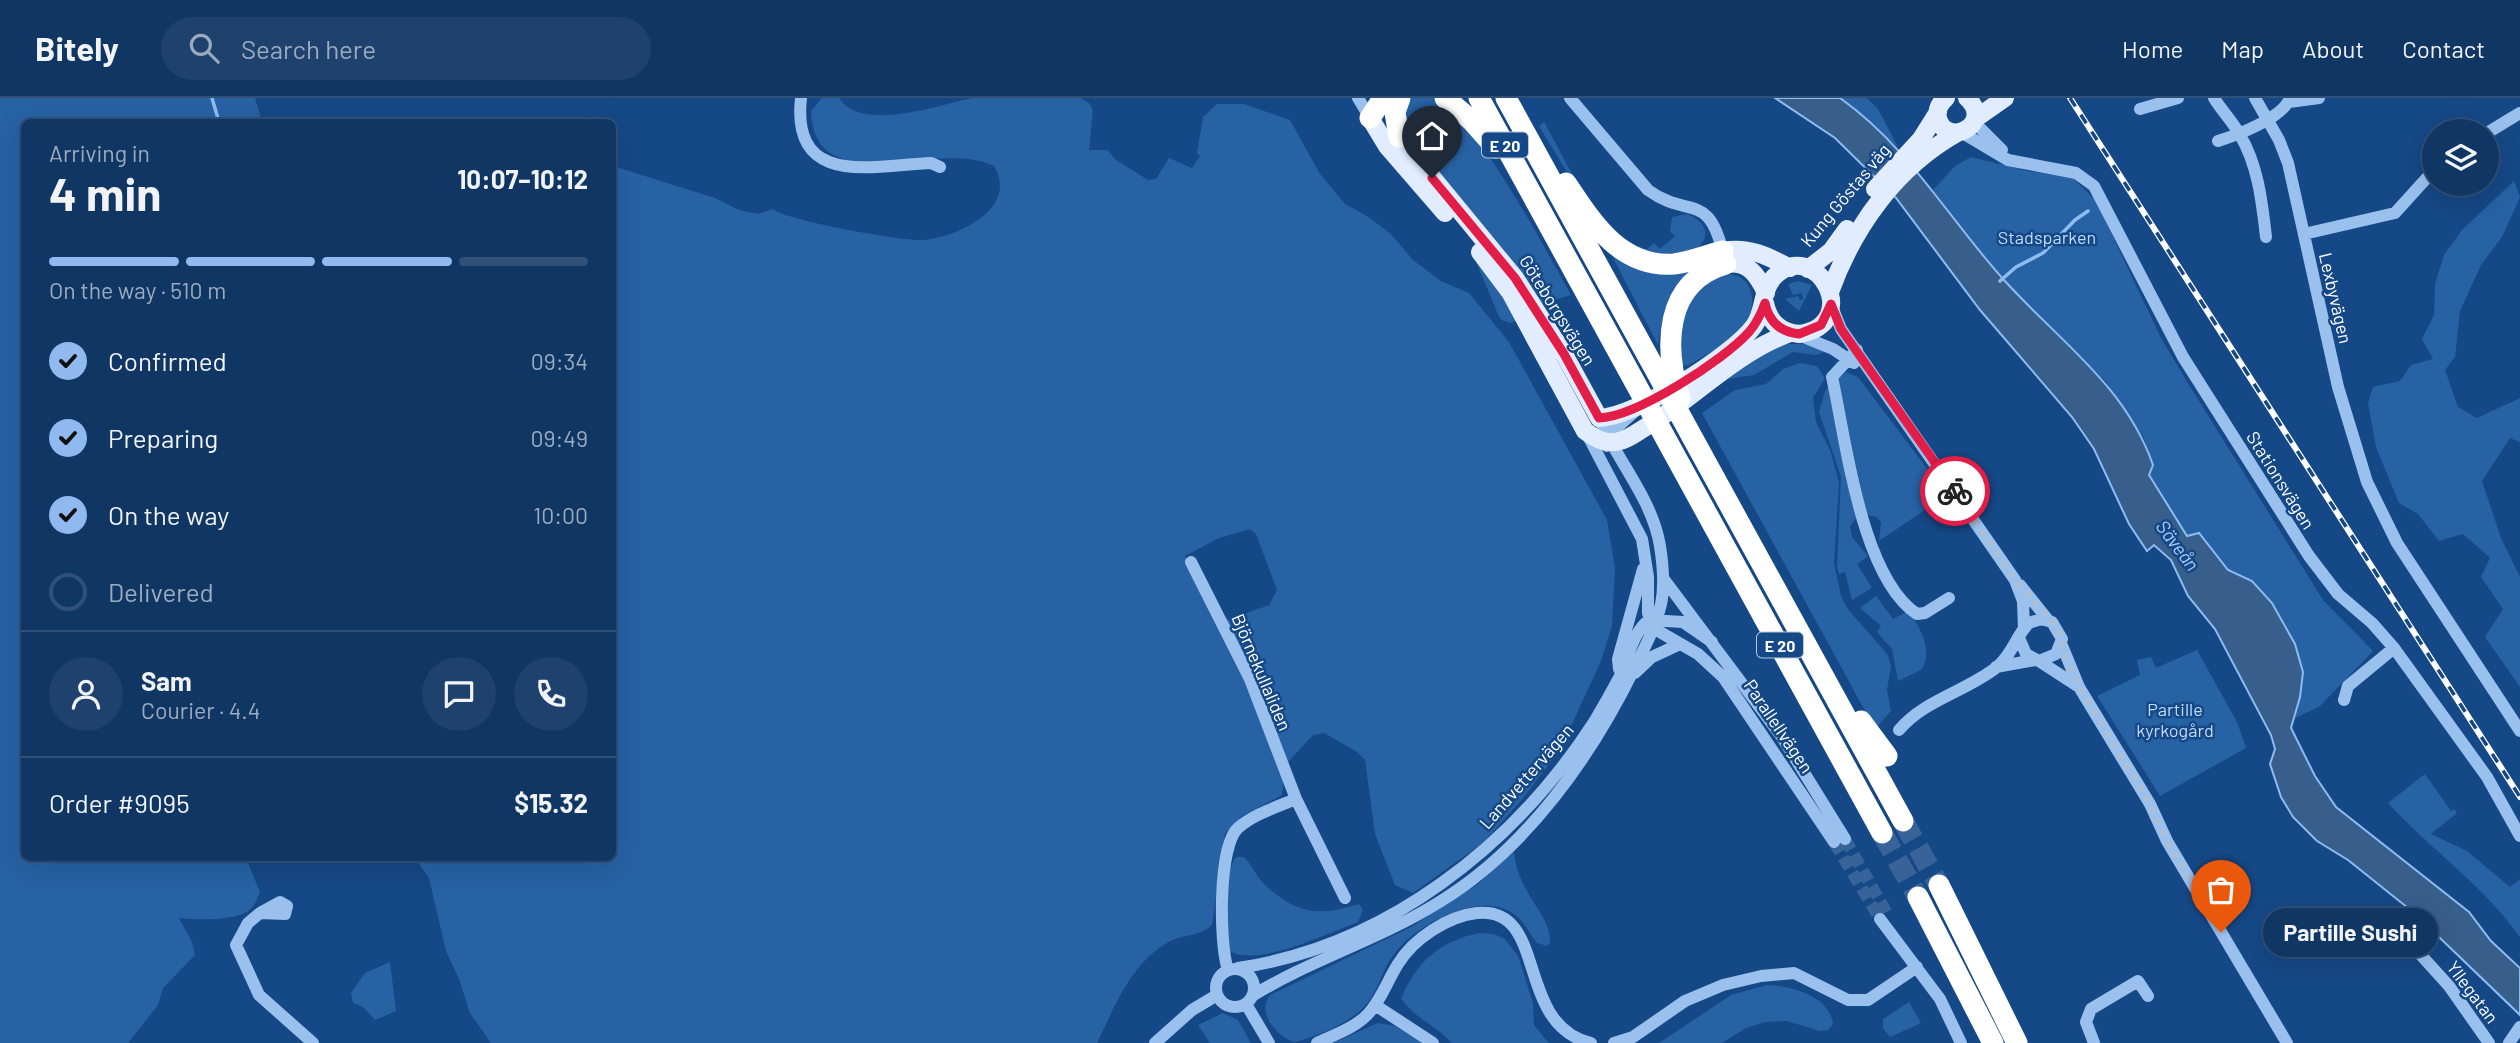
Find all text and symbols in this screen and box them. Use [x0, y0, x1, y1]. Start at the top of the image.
search box [161, 17, 651, 80]
text: Bitely [35, 28, 119, 68]
icon: search [185, 29, 223, 67]
text: Search here [241, 33, 376, 64]
text: Home [2122, 34, 2183, 63]
text: Map [2221, 34, 2264, 63]
text: About [2302, 34, 2364, 63]
text: Contact [2402, 34, 2485, 63]
pin [1402, 106, 1462, 178]
icon: home [1413, 117, 1451, 155]
map controls [2422, 119, 2499, 196]
button: layers [2422, 119, 2499, 196]
road number: E 20 [1482, 132, 1528, 158]
text: Arriving in [49, 139, 150, 167]
street label: Kung Göstas väg [1795, 139, 1895, 251]
text: 10:07–10:12 [457, 163, 588, 194]
text: 4 min [49, 165, 161, 220]
park label: Stadsparken [1998, 226, 2096, 248]
street label: Lexbyvägen [2315, 250, 2357, 346]
street label: Göteborgsvägen [1515, 251, 1601, 369]
text: On the way · 510 m [49, 276, 226, 304]
icon: check [49, 342, 87, 380]
text: Confirmed [108, 345, 227, 376]
text: 09:34 [531, 347, 588, 375]
icon: check [49, 419, 87, 457]
text: Preparing [108, 422, 218, 453]
text: 09:49 [531, 424, 588, 452]
street label: Stationsvägen [2242, 427, 2320, 533]
courier [1920, 456, 1990, 526]
icon: bike [1936, 472, 1974, 510]
icon: check [49, 496, 87, 534]
text: On the way [108, 499, 229, 530]
text: 10:00 [533, 501, 588, 529]
water label: Säveån [2152, 515, 2205, 575]
text: Delivered [108, 576, 214, 607]
street label: Björnekullaliden [1227, 610, 1297, 734]
road number: E 20 [1757, 632, 1803, 658]
button: person [49, 657, 123, 731]
button: chat [422, 657, 496, 731]
button: phone [514, 657, 588, 731]
text: Sam [141, 665, 192, 696]
street label: Parallellvägen [1740, 675, 1818, 777]
text: Courier · 4.4 [141, 696, 260, 724]
park label: Partille kyrkogård [2136, 698, 2214, 741]
street label: Landvettervägen [1474, 719, 1578, 833]
text: Order #9095 [49, 787, 190, 818]
text: $15.32 [514, 787, 588, 818]
pin [2191, 860, 2251, 932]
icon: bag [2202, 871, 2240, 909]
callout: Partille Sushi [2263, 908, 2438, 956]
text: Partille Sushi [2284, 918, 2417, 946]
street label: Yllegatan [2442, 957, 2504, 1027]

